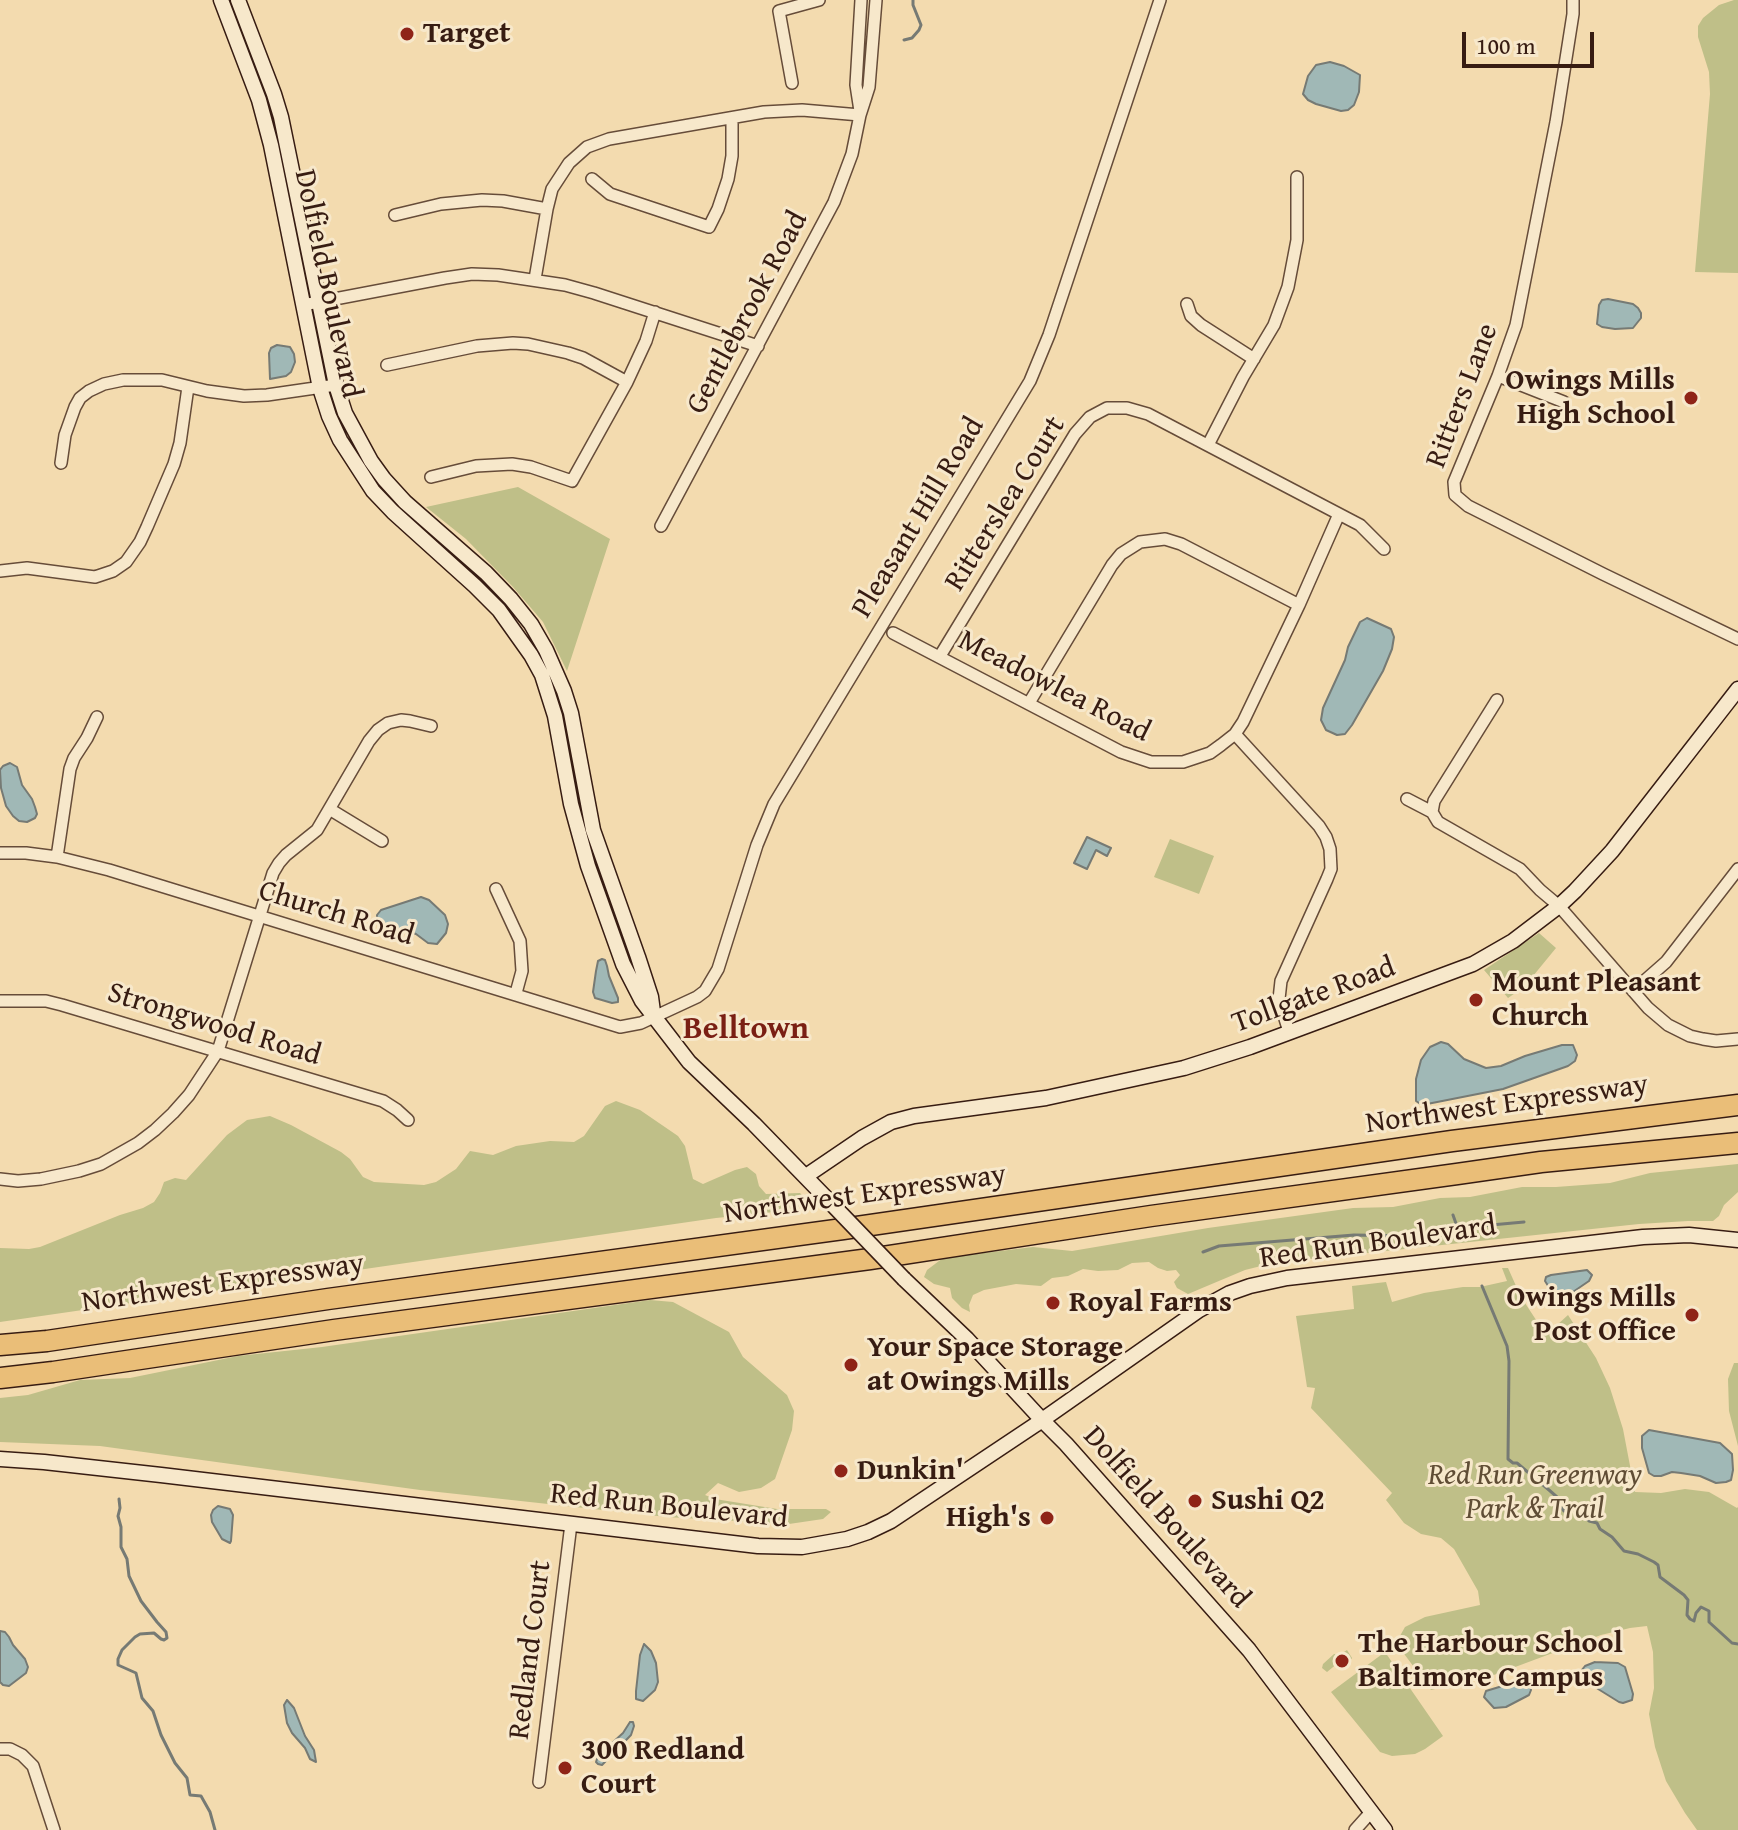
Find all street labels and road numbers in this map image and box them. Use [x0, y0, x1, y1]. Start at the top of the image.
street label: Dolfield Boulevard [285, 166, 369, 402]
street label: Gentlebrook Road [679, 206, 817, 420]
street label: Ritters Lane [1419, 319, 1507, 473]
street label: Ritterslea Court [938, 410, 1074, 598]
street label: Pleasant Hill Road [845, 411, 993, 625]
street label: Meadowlea Road [952, 623, 1156, 751]
street label: Church Road [254, 873, 418, 955]
street label: Tollgate Road [1228, 950, 1400, 1042]
street label: Strongwood Road [103, 975, 325, 1075]
street label: Northwest Expressway [1363, 1067, 1651, 1143]
street label: Northwest Expressway [721, 1157, 1009, 1233]
street label: Red Run Boulevard [1257, 1209, 1499, 1277]
street label: Northwest Expressway [79, 1246, 367, 1322]
street label: Dolfield Boulevard [1075, 1419, 1257, 1617]
street label: Red Run Boulevard [548, 1477, 790, 1537]
street label: Redland Court [502, 1558, 560, 1742]

